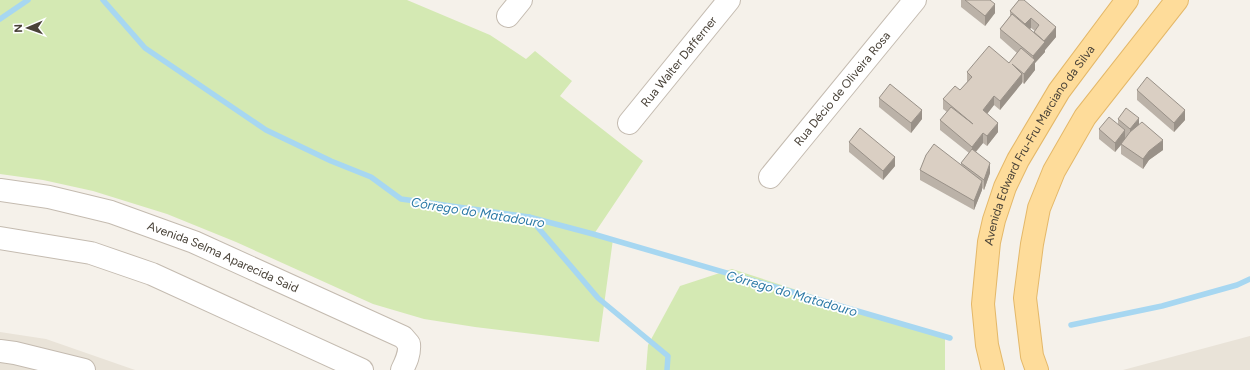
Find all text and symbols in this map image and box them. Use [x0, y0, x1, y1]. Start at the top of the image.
north arrow [8, 8, 48, 48]
street label: Rua Walter Dafferner [638, 14, 720, 110]
text: N [12, 24, 25, 33]
street label: Rua Décio de Oliveira Rosa [791, 29, 893, 149]
street label: Avenida Edward Fru-Fru Marciano da Silva [981, 43, 1098, 247]
water label: Córrego do Matadouro [410, 194, 546, 231]
street label: Avenida Selma Aparecida Said [146, 219, 301, 296]
water label: Córrego do Matadouro [725, 268, 859, 319]

